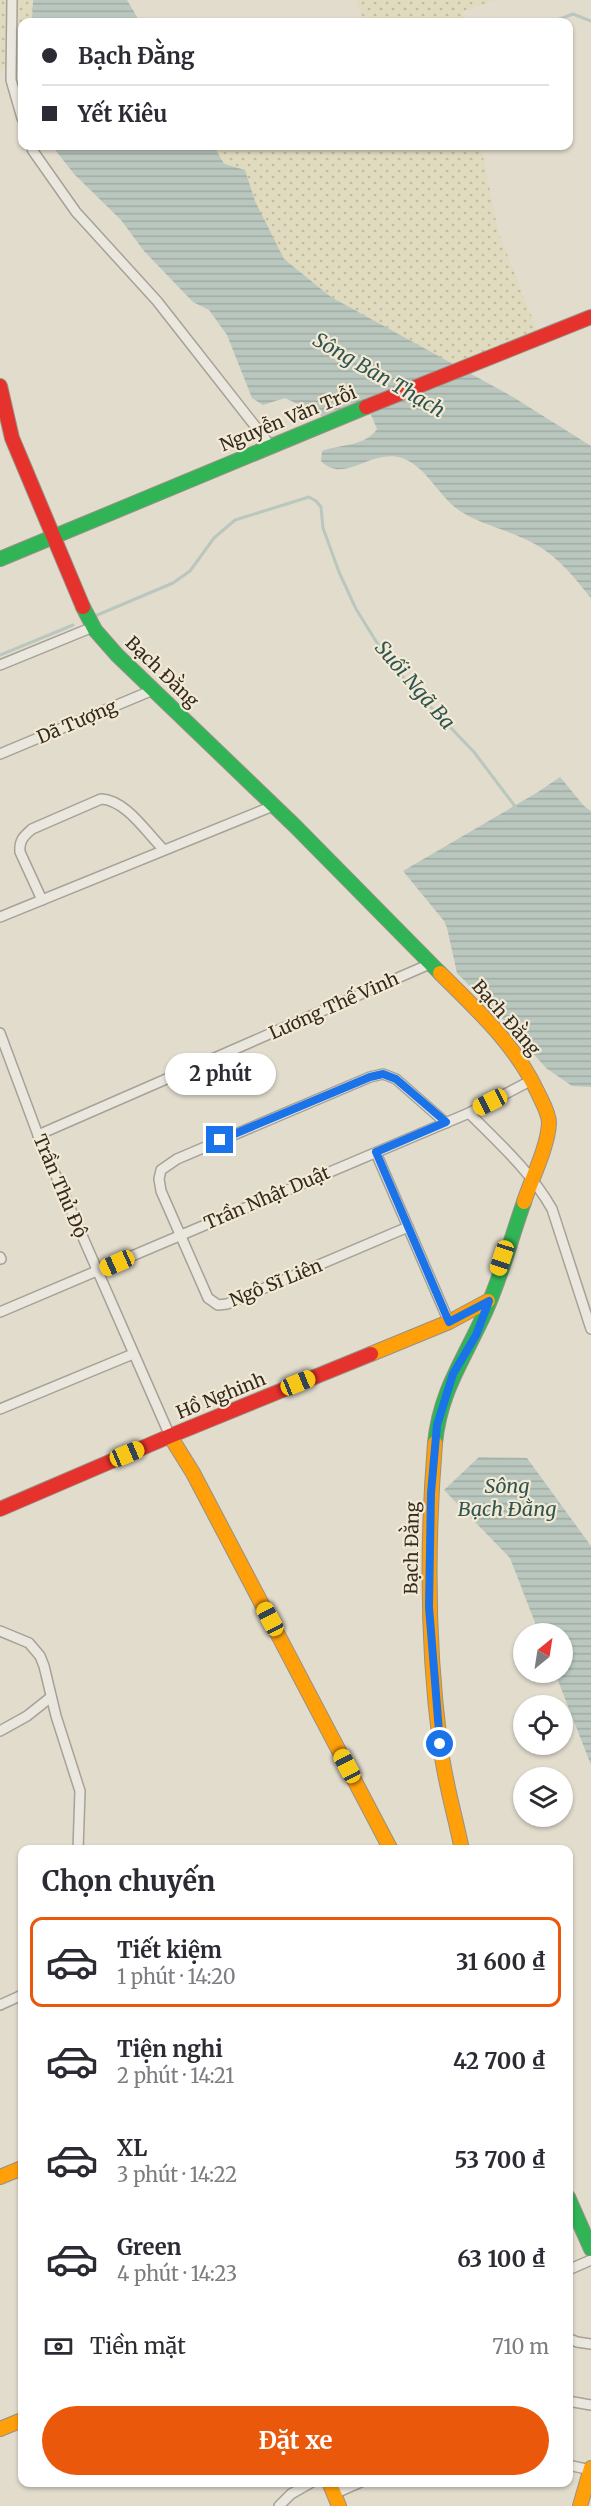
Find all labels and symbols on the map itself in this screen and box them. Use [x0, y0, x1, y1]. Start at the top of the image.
water label: Sông Bàn Thạch [309, 327, 449, 422]
street label: Nguyễn Văn Trỗi [216, 381, 360, 456]
street label: Bạch Đằng [121, 630, 205, 712]
water label: Suối Ngã Ba [370, 635, 461, 734]
street label: Dã Tượng [33, 694, 120, 749]
street label: Lương Thế Vinh [265, 967, 402, 1044]
street label: Bạch Đằng [467, 974, 547, 1060]
callout: 2 phút [164, 1053, 276, 1095]
car [470, 1086, 510, 1118]
route end [206, 1126, 233, 1153]
street label: Trần Thủ Độ [28, 1131, 93, 1241]
street label: Trần Nhật Duật [200, 1161, 333, 1234]
car [488, 1238, 516, 1278]
car [97, 1247, 137, 1279]
street label: Ngô Sĩ Liên [226, 1253, 326, 1312]
street label: Hồ Nghinh [173, 1367, 269, 1424]
car [278, 1368, 318, 1398]
car [107, 1439, 147, 1469]
water label: Sông Bạch Đằng [458, 1473, 556, 1521]
street label: Bạch Đằng [397, 1501, 424, 1595]
car [254, 1599, 286, 1639]
north arrow [513, 1623, 573, 1683]
route start [426, 1730, 453, 1757]
car [331, 1746, 363, 1786]

